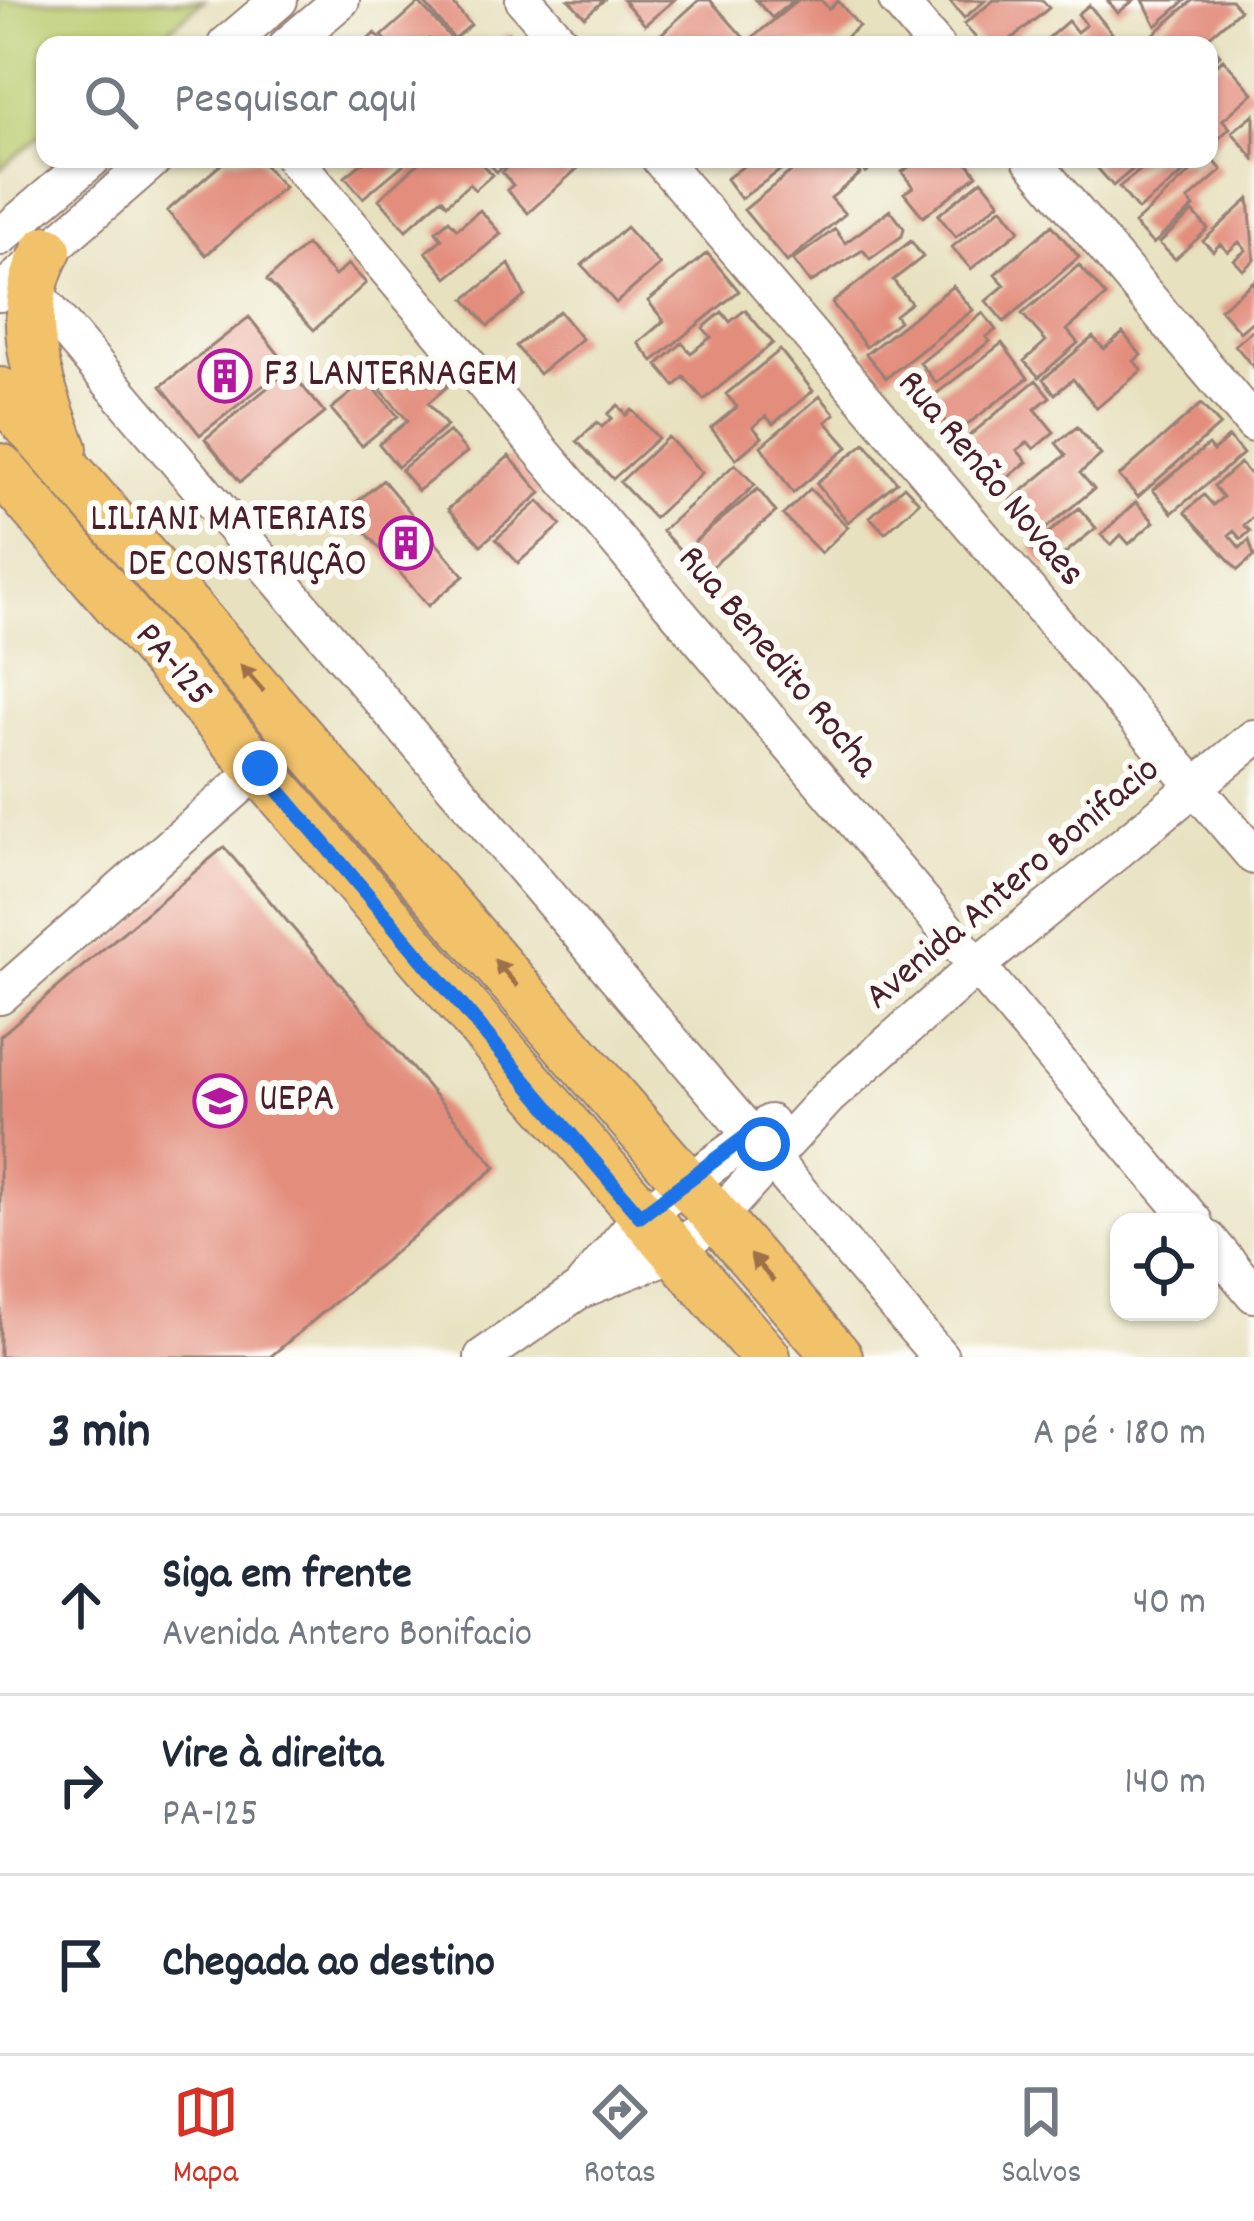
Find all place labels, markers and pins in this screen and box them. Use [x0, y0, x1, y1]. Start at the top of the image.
building icon: F3 LANTERNAGEM [197, 348, 253, 404]
place label: F3 LANTERNAGEM [264, 349, 517, 404]
place label: LILIANI MATERIAIS DE CONSTRUÇÃO [90, 494, 367, 594]
building icon: LILIANI MATERIAIS DE CONSTRUÇÃO [378, 515, 434, 571]
school or university icon: UEPA [192, 1073, 248, 1129]
place label: UEPA [259, 1074, 335, 1129]

